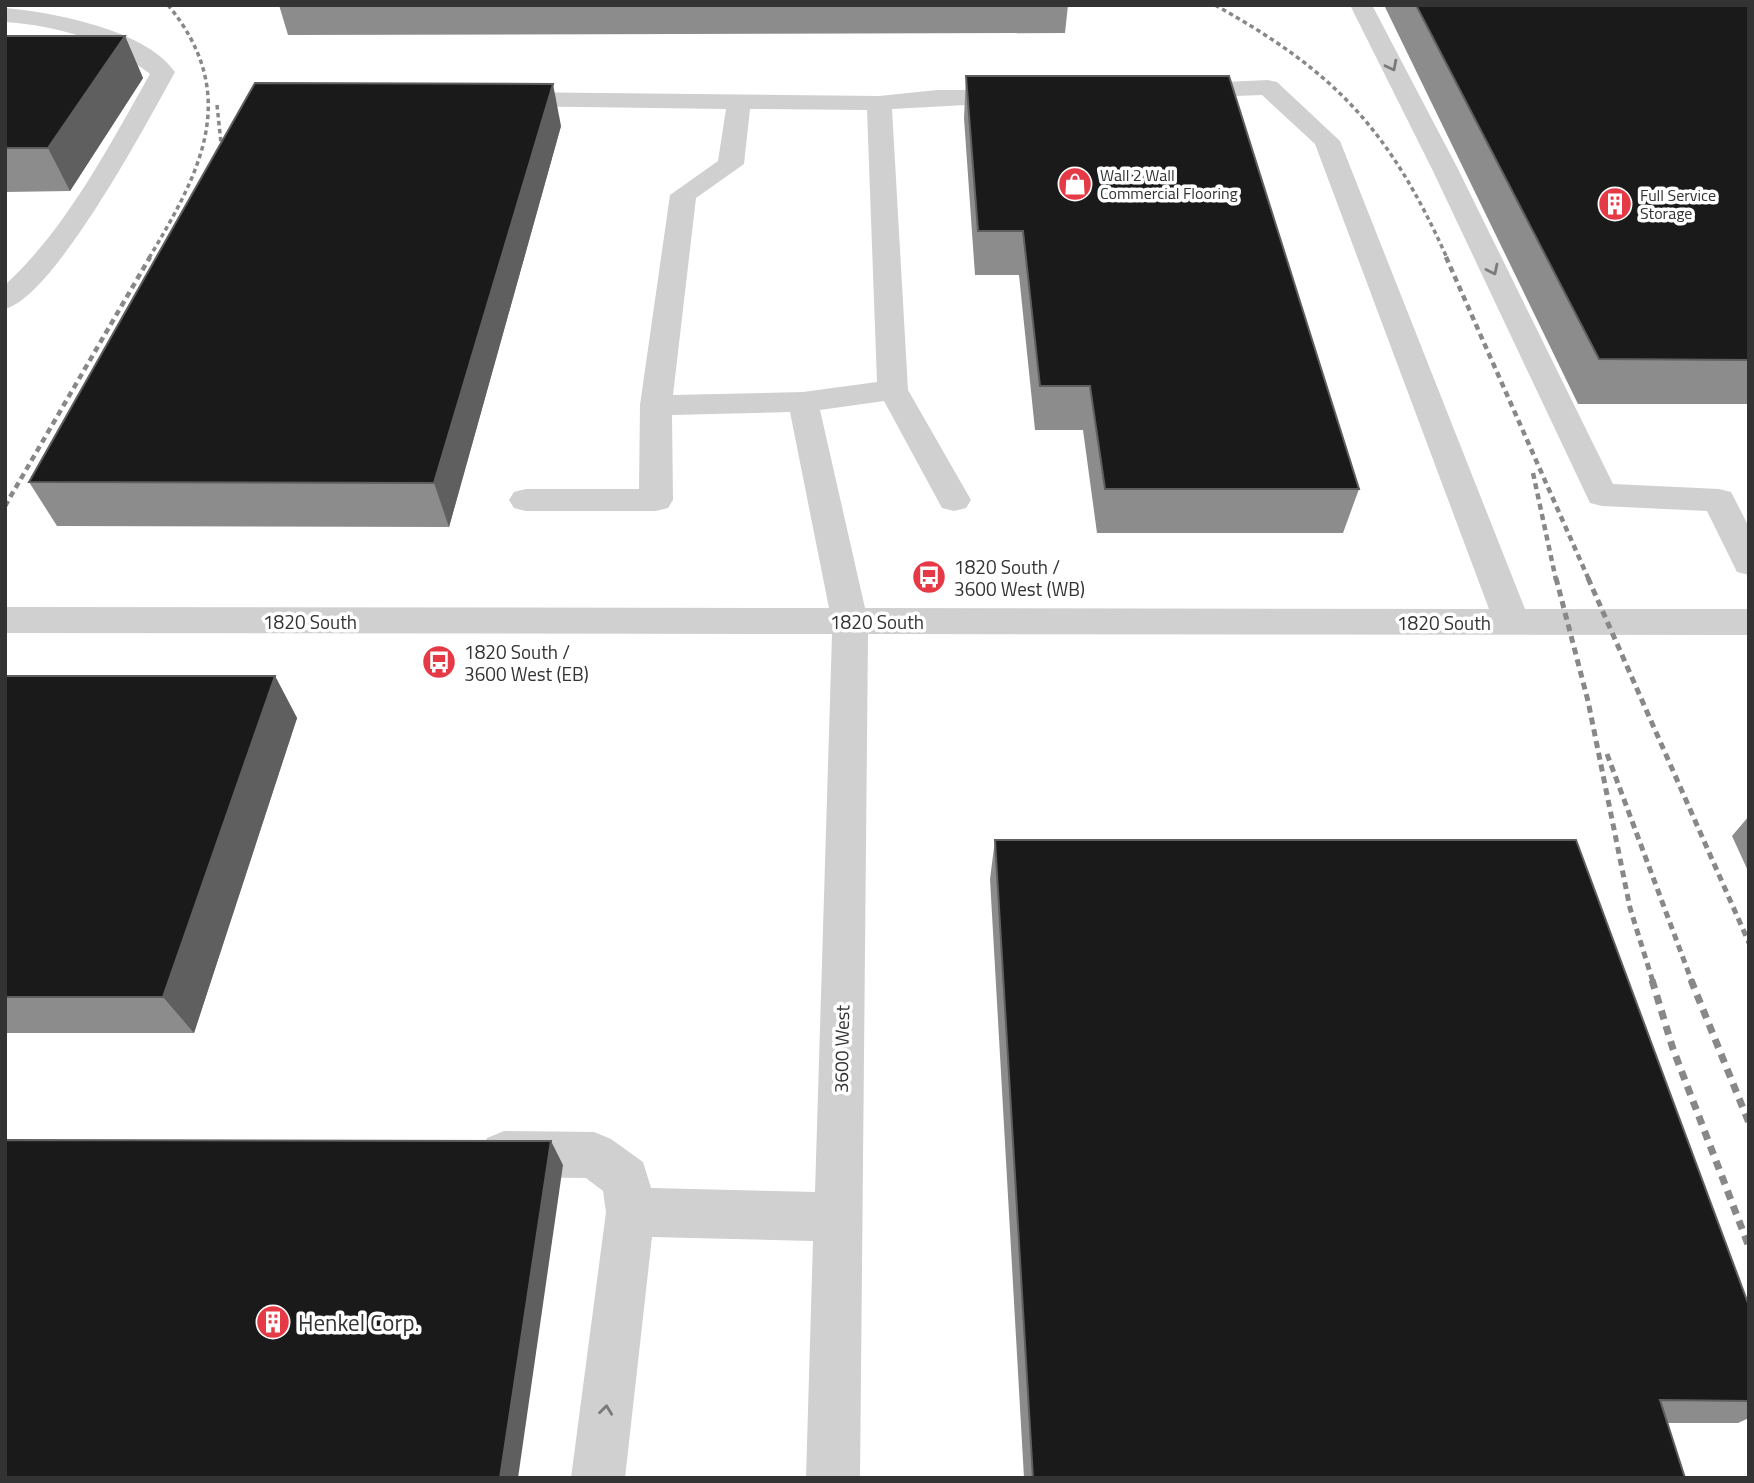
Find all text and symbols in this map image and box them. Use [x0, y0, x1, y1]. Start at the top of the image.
one-way arrow [1384, 59, 1398, 71]
place label: Wall 2 Wall Commercial Flooring [1100, 163, 1238, 205]
shop icon: Wall 2 Wall Commercial Flooring [1056, 165, 1094, 203]
place label: Full Service Storage [1640, 183, 1716, 225]
building icon: Full Service Storage [1596, 185, 1634, 223]
one-way arrow [1485, 263, 1499, 275]
place label: 1820 South / 3600 West (WB) [954, 552, 1085, 603]
bus stop icon: 1820 South / 3600 West (WB) [910, 558, 948, 596]
street label: 1820 South [263, 607, 357, 636]
street label: 1820 South [830, 607, 924, 636]
street label: 1820 South [1397, 608, 1491, 637]
place label: 1820 South / 3600 West (EB) [464, 637, 589, 688]
bus stop icon: 1820 South / 3600 West (EB) [420, 643, 458, 681]
street label: 3600 West [826, 1004, 856, 1093]
building icon: Henkel Corp. [254, 1303, 292, 1341]
place label: Henkel Corp. [298, 1305, 420, 1340]
one-way arrow [598, 1404, 613, 1415]

